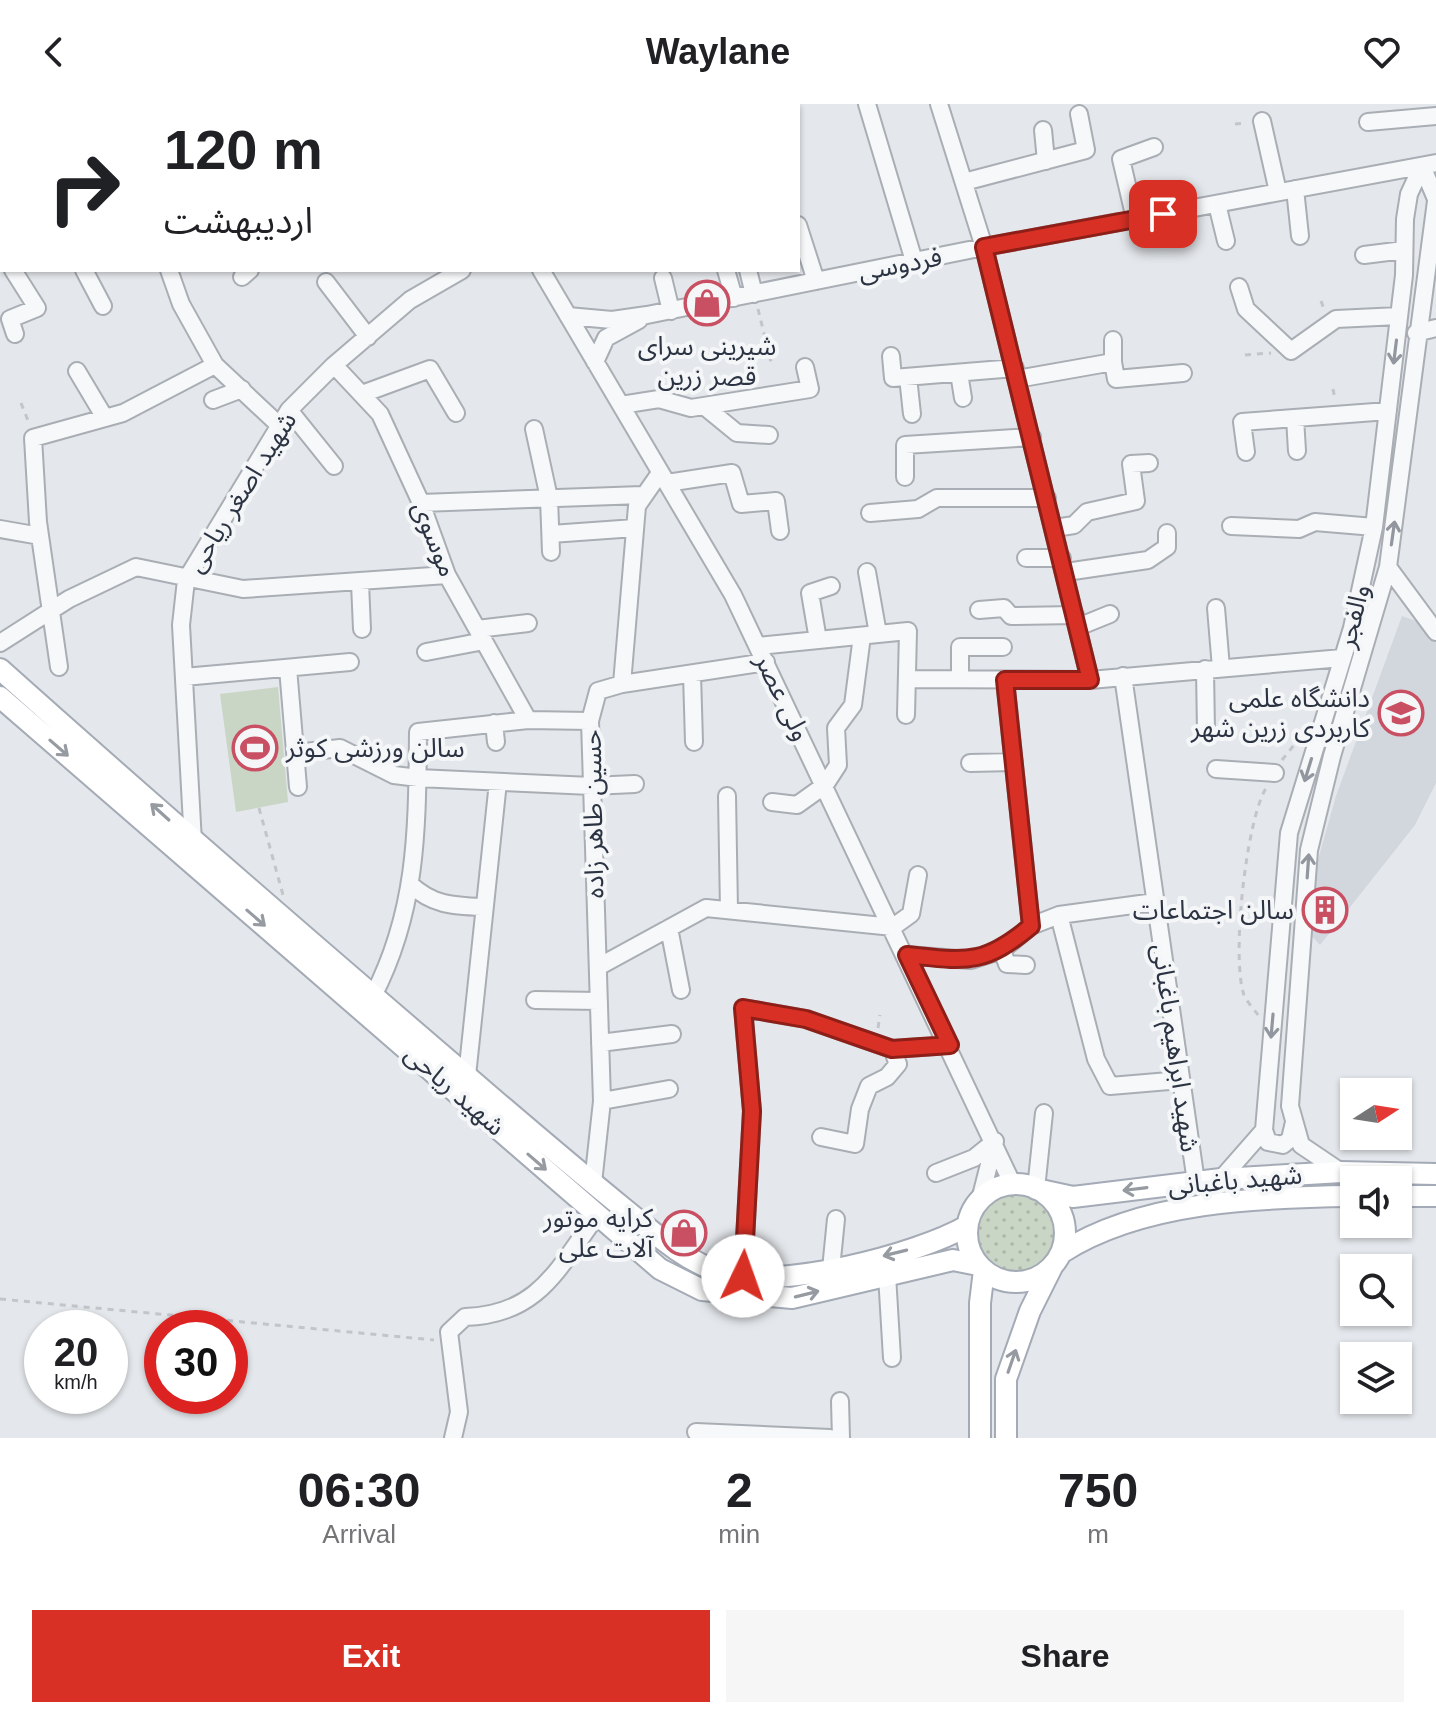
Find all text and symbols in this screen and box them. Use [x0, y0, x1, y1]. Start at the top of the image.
icon: back [32, 30, 76, 74]
icon: heart [1360, 30, 1404, 74]
text: Waylane [646, 31, 790, 72]
text: 120 m [164, 118, 323, 181]
icon: right [32, 136, 136, 240]
pin [1129, 180, 1197, 248]
icon: arrive [1141, 192, 1185, 236]
text: اردیبهشت [164, 200, 313, 241]
street label: فردوسی [856, 241, 944, 287]
shop icon: شیرینی سرای قصر زرین [683, 279, 731, 327]
place label: شیرینی سرای قصر زرین [638, 331, 776, 391]
one-way arrow [1387, 338, 1402, 365]
street label: شهید اصغر ریاحی [180, 406, 302, 578]
street label: موسوی [406, 497, 464, 581]
one-way arrow [1386, 521, 1401, 546]
street label: والفجر [1330, 581, 1375, 652]
street label: ولی عصر [749, 648, 817, 745]
place label: دانشگاه علمی کاربردی زرین شهر [1190, 683, 1370, 743]
school or university icon: دانشگاه علمی کاربردی زرین شهر [1377, 689, 1425, 737]
sports icon: سالن ورزشی کوثر [231, 724, 279, 772]
street label: حسین طاهر زاده [577, 729, 609, 899]
place label: سالن ورزشی کوثر [285, 733, 465, 763]
one-way arrow [48, 739, 69, 757]
one-way arrow [1300, 756, 1315, 782]
one-way arrow [151, 804, 171, 822]
one-way arrow [1301, 853, 1316, 880]
building icon: سالن اجتماعات [1301, 886, 1349, 934]
place label: سالن اجتماعات [1133, 895, 1294, 925]
one-way arrow [245, 909, 265, 927]
street label: شهید ابراهیم باغبانی [1142, 942, 1205, 1155]
one-way arrow [1264, 1012, 1279, 1039]
street label: شهید ریاحی [399, 1038, 511, 1142]
north arrow [1340, 1078, 1412, 1150]
map controls [1340, 1078, 1412, 1414]
one-way arrow [527, 1152, 547, 1170]
street label: شهید باغبانی [1167, 1159, 1303, 1201]
button: sound [1340, 1166, 1412, 1238]
one-way arrow [1122, 1182, 1149, 1197]
place label: کرایه موتور آلات علی [542, 1203, 654, 1263]
shop icon: کرایه موتور آلات علی [660, 1209, 708, 1257]
position arrow [701, 1234, 785, 1318]
one-way arrow [883, 1246, 908, 1261]
button: search [1340, 1254, 1412, 1326]
one-way arrow [794, 1286, 820, 1301]
speed limit sign: 30 [144, 1310, 248, 1414]
text: 20 [54, 1330, 98, 1374]
button: layers [1340, 1342, 1412, 1414]
one-way arrow [1006, 1349, 1020, 1374]
text: km/h [54, 1371, 98, 1393]
text: 06:30 [298, 1464, 421, 1517]
text: 2 [726, 1464, 753, 1517]
text: 750 [1058, 1464, 1138, 1517]
text: Arrival [322, 1519, 396, 1549]
text: min [718, 1519, 760, 1549]
text: m [1087, 1519, 1109, 1549]
button: Exit [32, 1610, 710, 1702]
button: Share [726, 1610, 1404, 1702]

